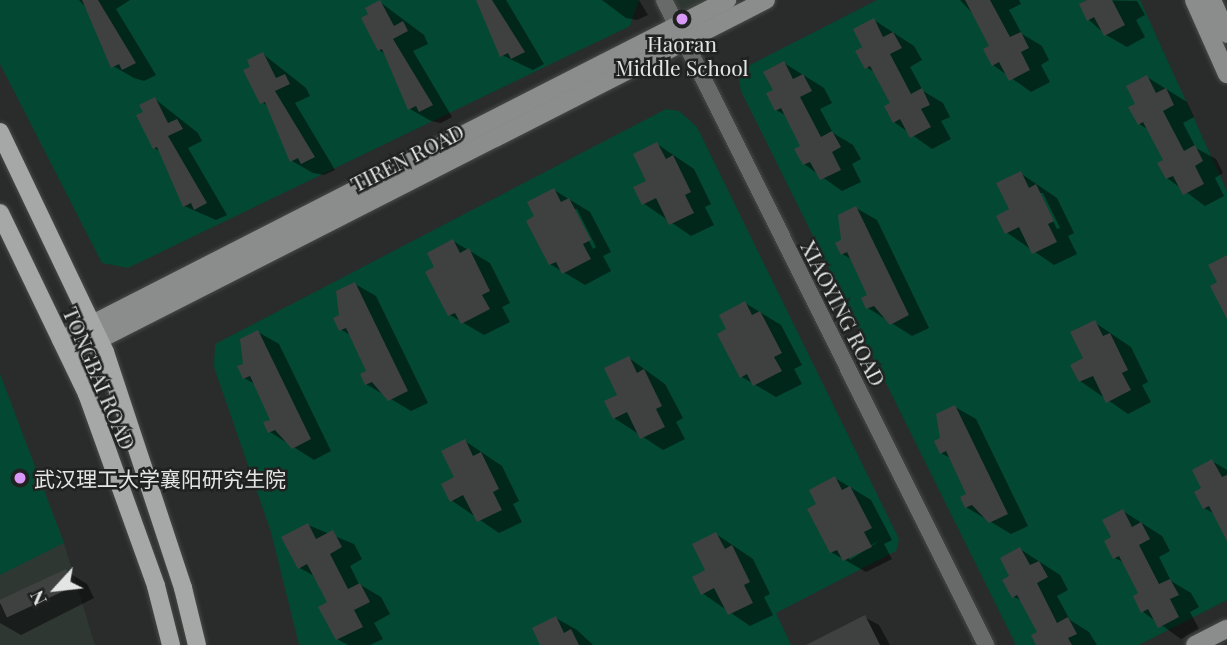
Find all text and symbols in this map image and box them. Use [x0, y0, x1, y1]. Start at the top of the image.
marker: Haoran Middle School [674, 11, 690, 27]
place label: Haoran Middle School [615, 30, 749, 80]
street label: TIREN ROAD [346, 118, 468, 196]
street label: XIAOYING ROAD [797, 236, 891, 390]
street label: TONGBAI ROAD [59, 303, 141, 453]
place label: 武汉理工大学襄阳研究生院 [34, 465, 286, 491]
marker: 武汉理工大学襄阳研究生院 [12, 470, 28, 486]
north arrow [21, 554, 91, 624]
text: N [23, 587, 52, 611]

